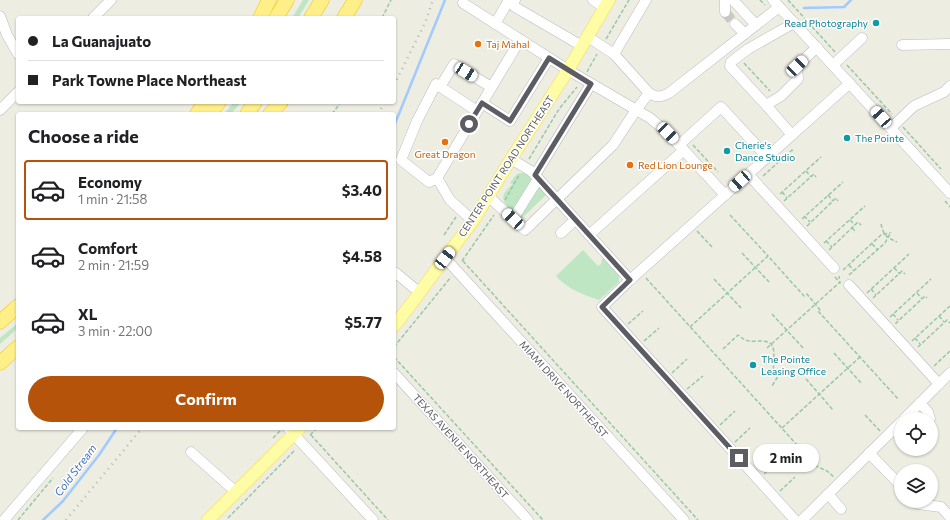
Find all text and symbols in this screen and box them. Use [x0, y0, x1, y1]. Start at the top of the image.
place label: Read Photography [784, 17, 868, 29]
marker: Read Photography [871, 18, 881, 28]
text: La Guanajuato [52, 32, 151, 50]
place label: Taj Mahal [486, 38, 529, 50]
marker: Taj Mahal [473, 39, 483, 49]
car [784, 53, 810, 79]
car [453, 61, 479, 83]
text: Park Towne Place Northeast [52, 71, 247, 89]
street label: CENTER POINT ROAD NORTHEAST [456, 93, 557, 239]
car [869, 104, 893, 130]
route start [460, 115, 478, 133]
car [655, 120, 681, 146]
text: Choose a ride [28, 125, 139, 147]
place label: The Pointe [855, 132, 904, 144]
marker: The Pointe [842, 133, 852, 143]
marker: Great Dragon [440, 137, 450, 147]
place label: Cherie's Dance Studio [735, 139, 795, 163]
marker: Cherie's Dance Studio [722, 146, 732, 156]
place label: Great Dragon [414, 148, 476, 160]
place label: Red Lion Lounge [638, 159, 713, 171]
marker: Red Lion Lounge [625, 160, 635, 170]
car [727, 169, 753, 193]
icon: car [30, 172, 66, 208]
text: Economy [78, 173, 142, 191]
text: $3.40 [342, 181, 382, 199]
text: 1 min · 21:58 [78, 191, 147, 207]
car [500, 206, 526, 232]
icon: car [30, 238, 66, 274]
text: Comfort [78, 239, 138, 257]
car [433, 245, 457, 271]
text: $4.58 [342, 247, 382, 265]
text: 2 min · 21:59 [78, 257, 149, 273]
icon: car [30, 304, 66, 340]
text: XL [78, 305, 97, 323]
text: $5.77 [345, 313, 382, 331]
text: 3 min · 22:00 [78, 323, 153, 339]
street label: MIAMI DRIVE NORTHEAST [517, 338, 611, 440]
place label: The Pointe Leasing Office [761, 353, 826, 377]
marker: The Pointe Leasing Office [748, 360, 758, 370]
button: Confirm [28, 376, 384, 422]
street label: TEXAS AVENUE NORTHEAST [411, 391, 512, 501]
map controls [894, 412, 938, 508]
button: locate [894, 412, 938, 456]
water label: Cold Stream [51, 441, 99, 499]
callout: 2 min [753, 444, 819, 472]
route end [730, 449, 748, 467]
text: 2 min [770, 450, 802, 466]
button: layers [894, 464, 938, 508]

